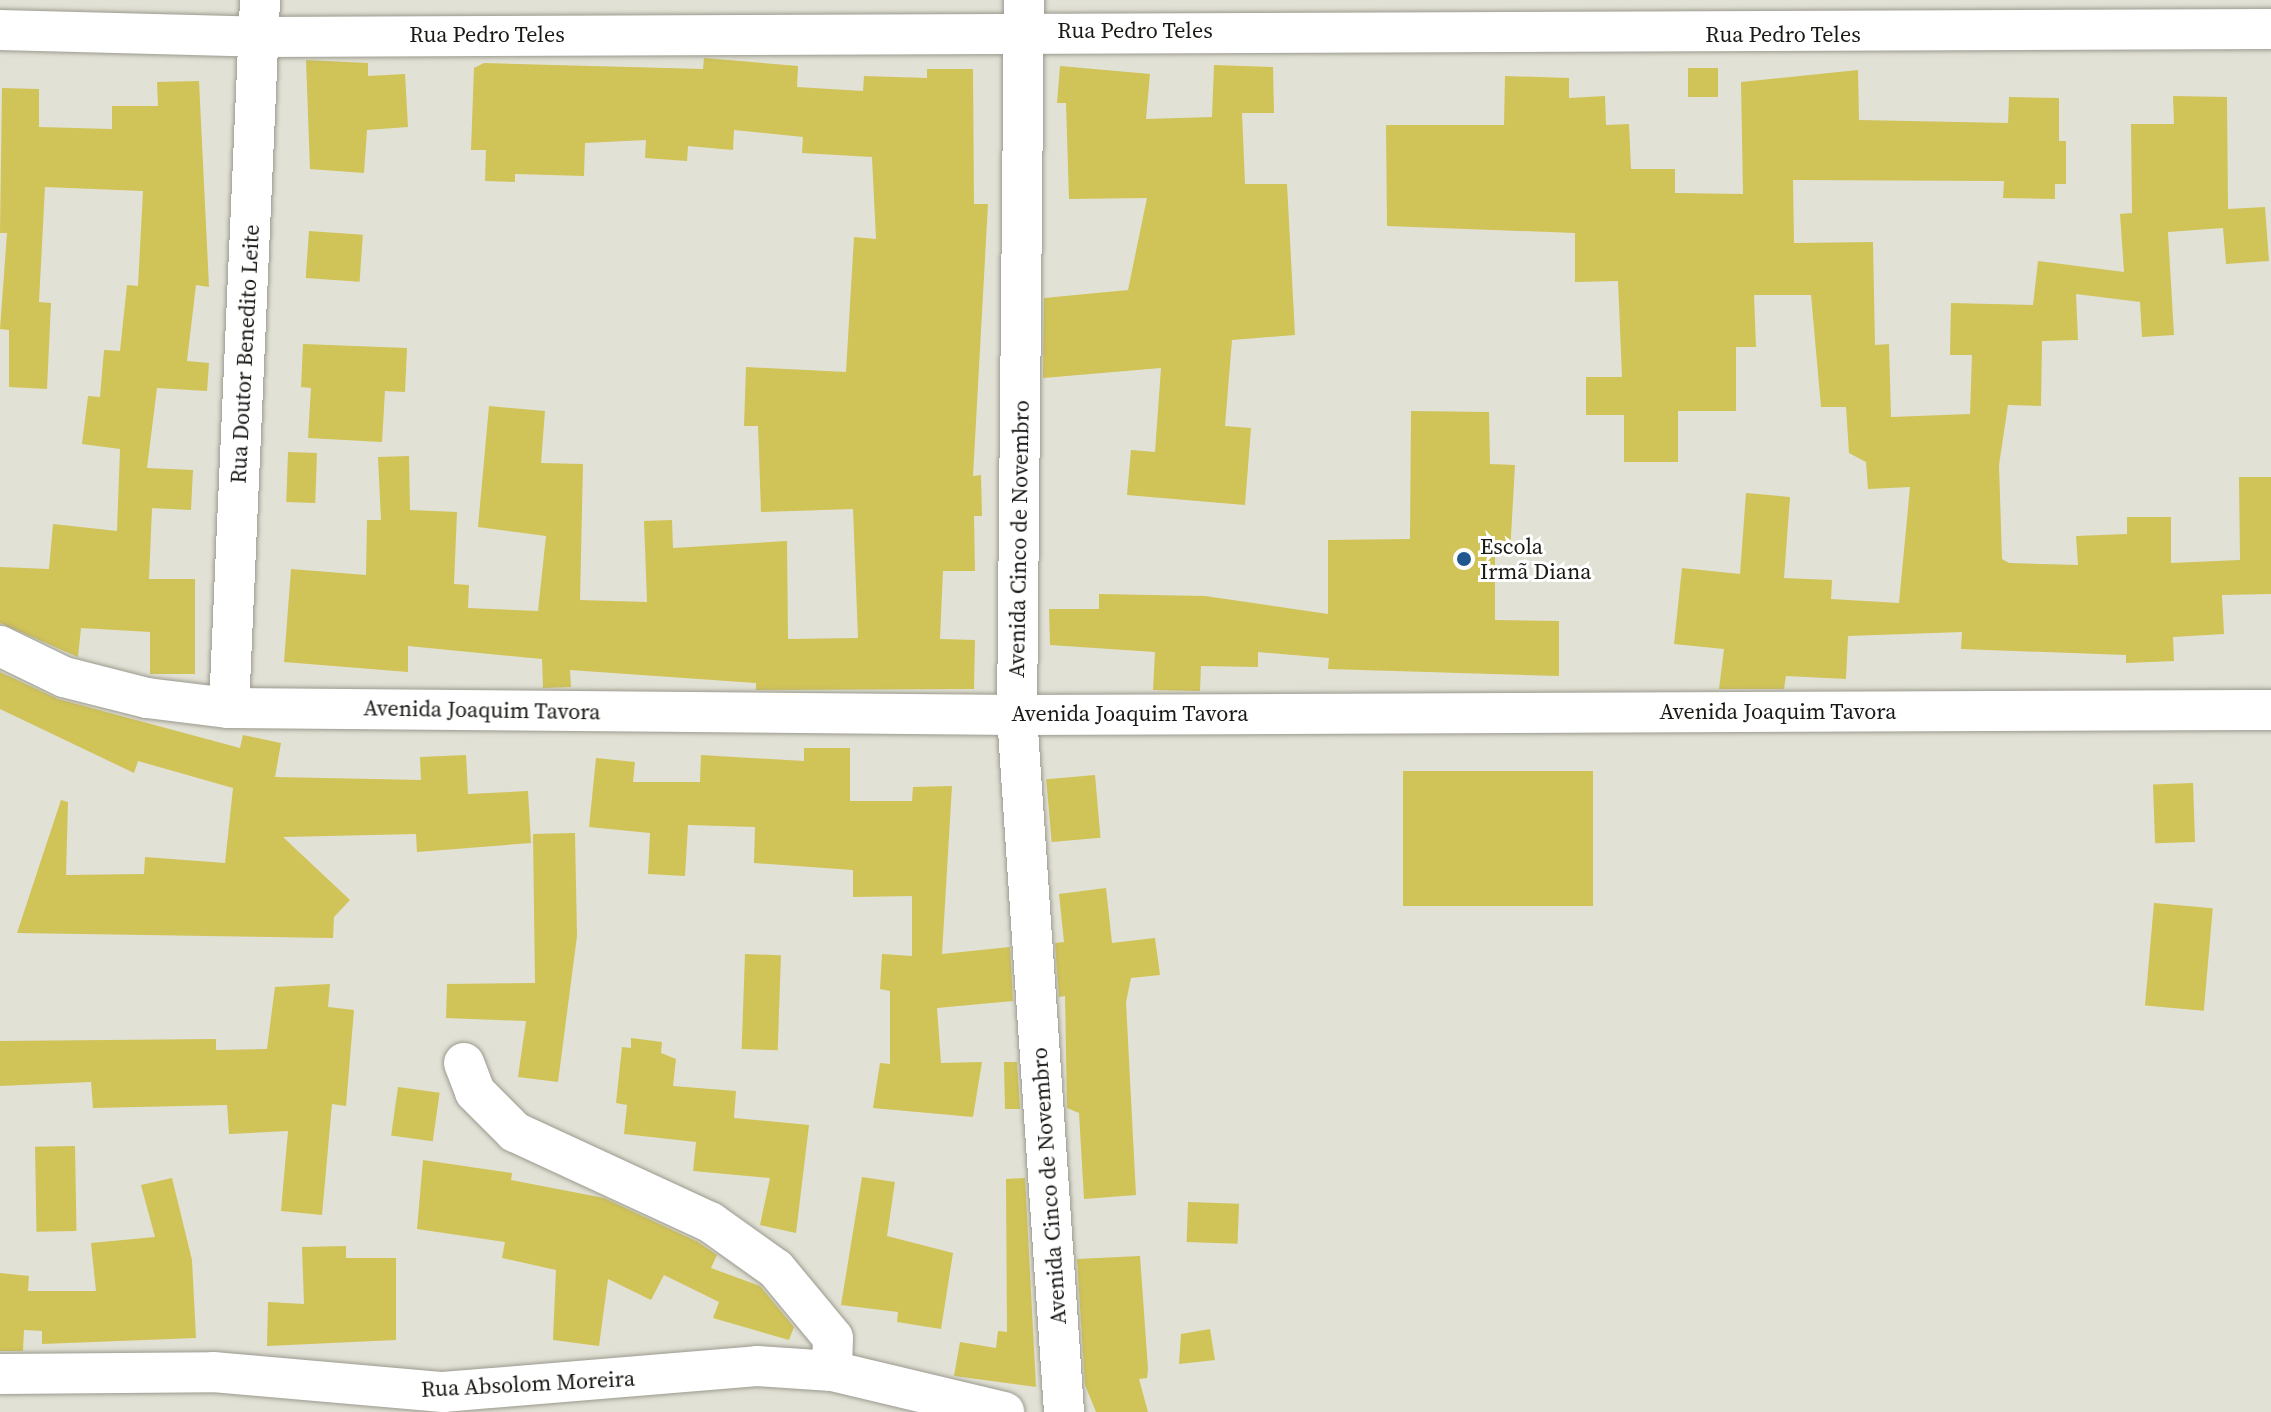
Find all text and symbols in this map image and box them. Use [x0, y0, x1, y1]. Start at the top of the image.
street label: Rua Pedro Teles [1057, 18, 1213, 44]
street label: Rua Pedro Teles [409, 22, 565, 48]
street label: Rua Pedro Teles [1705, 22, 1861, 48]
street label: Rua Doutor Benedito Leite [225, 224, 265, 484]
street label: Avenida Cinco de Novembro [1003, 400, 1035, 678]
place label: Escola Irmã Diana [1480, 533, 1591, 584]
marker: Escola Irmã Diana [1455, 550, 1473, 568]
street label: Avenida Joaquim Tavora [363, 695, 601, 725]
street label: Avenida Joaquim Tavora [1659, 699, 1897, 725]
street label: Avenida Joaquim Tavora [1011, 701, 1249, 727]
street label: Avenida Cinco de Novembro [1026, 1047, 1072, 1325]
street label: Rua Absolom Moreira [420, 1365, 636, 1403]

